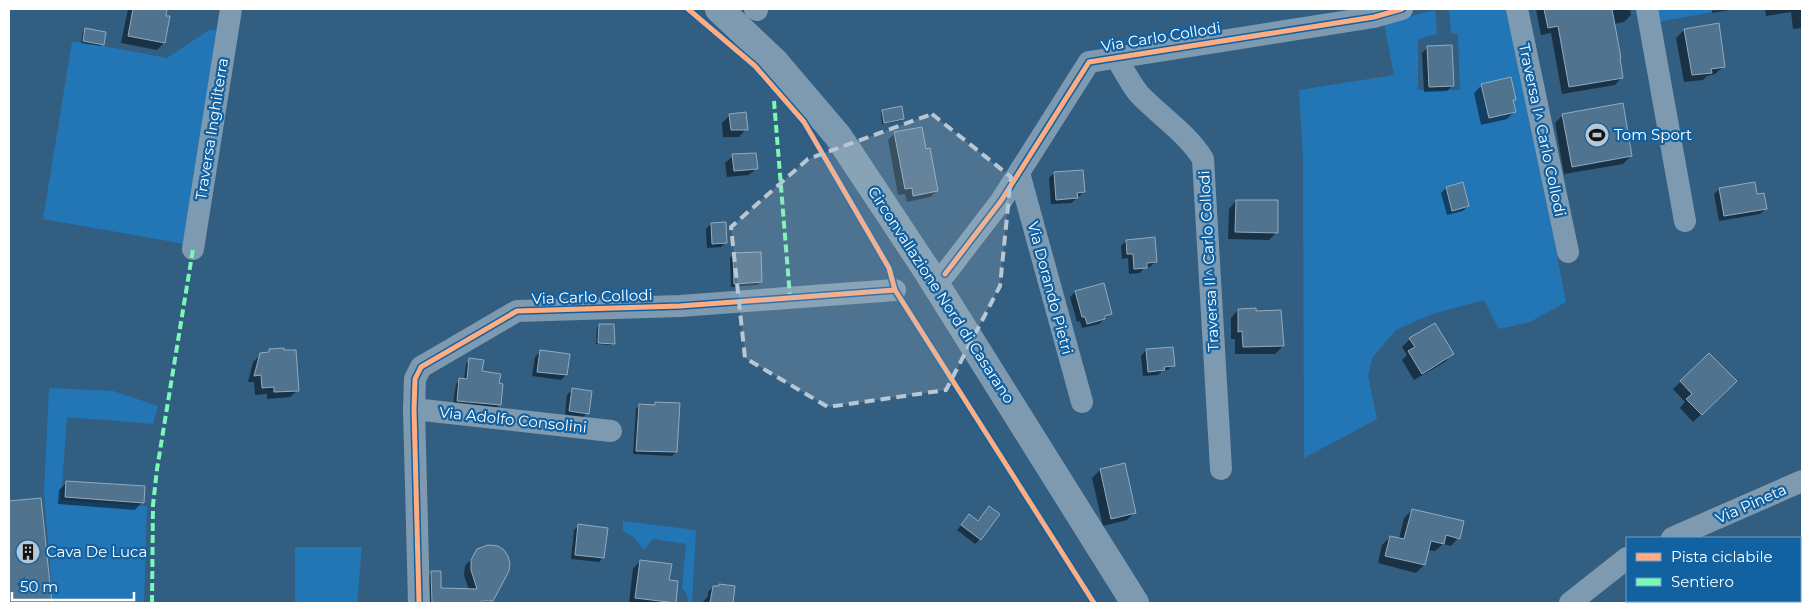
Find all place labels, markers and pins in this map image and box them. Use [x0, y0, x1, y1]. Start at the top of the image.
sports icon: Tom Sport [1584, 122, 1610, 148]
place label: Tom Sport [1614, 125, 1692, 144]
building icon: Cava De Luca [15, 539, 41, 565]
place label: Cava De Luca [46, 542, 147, 561]

